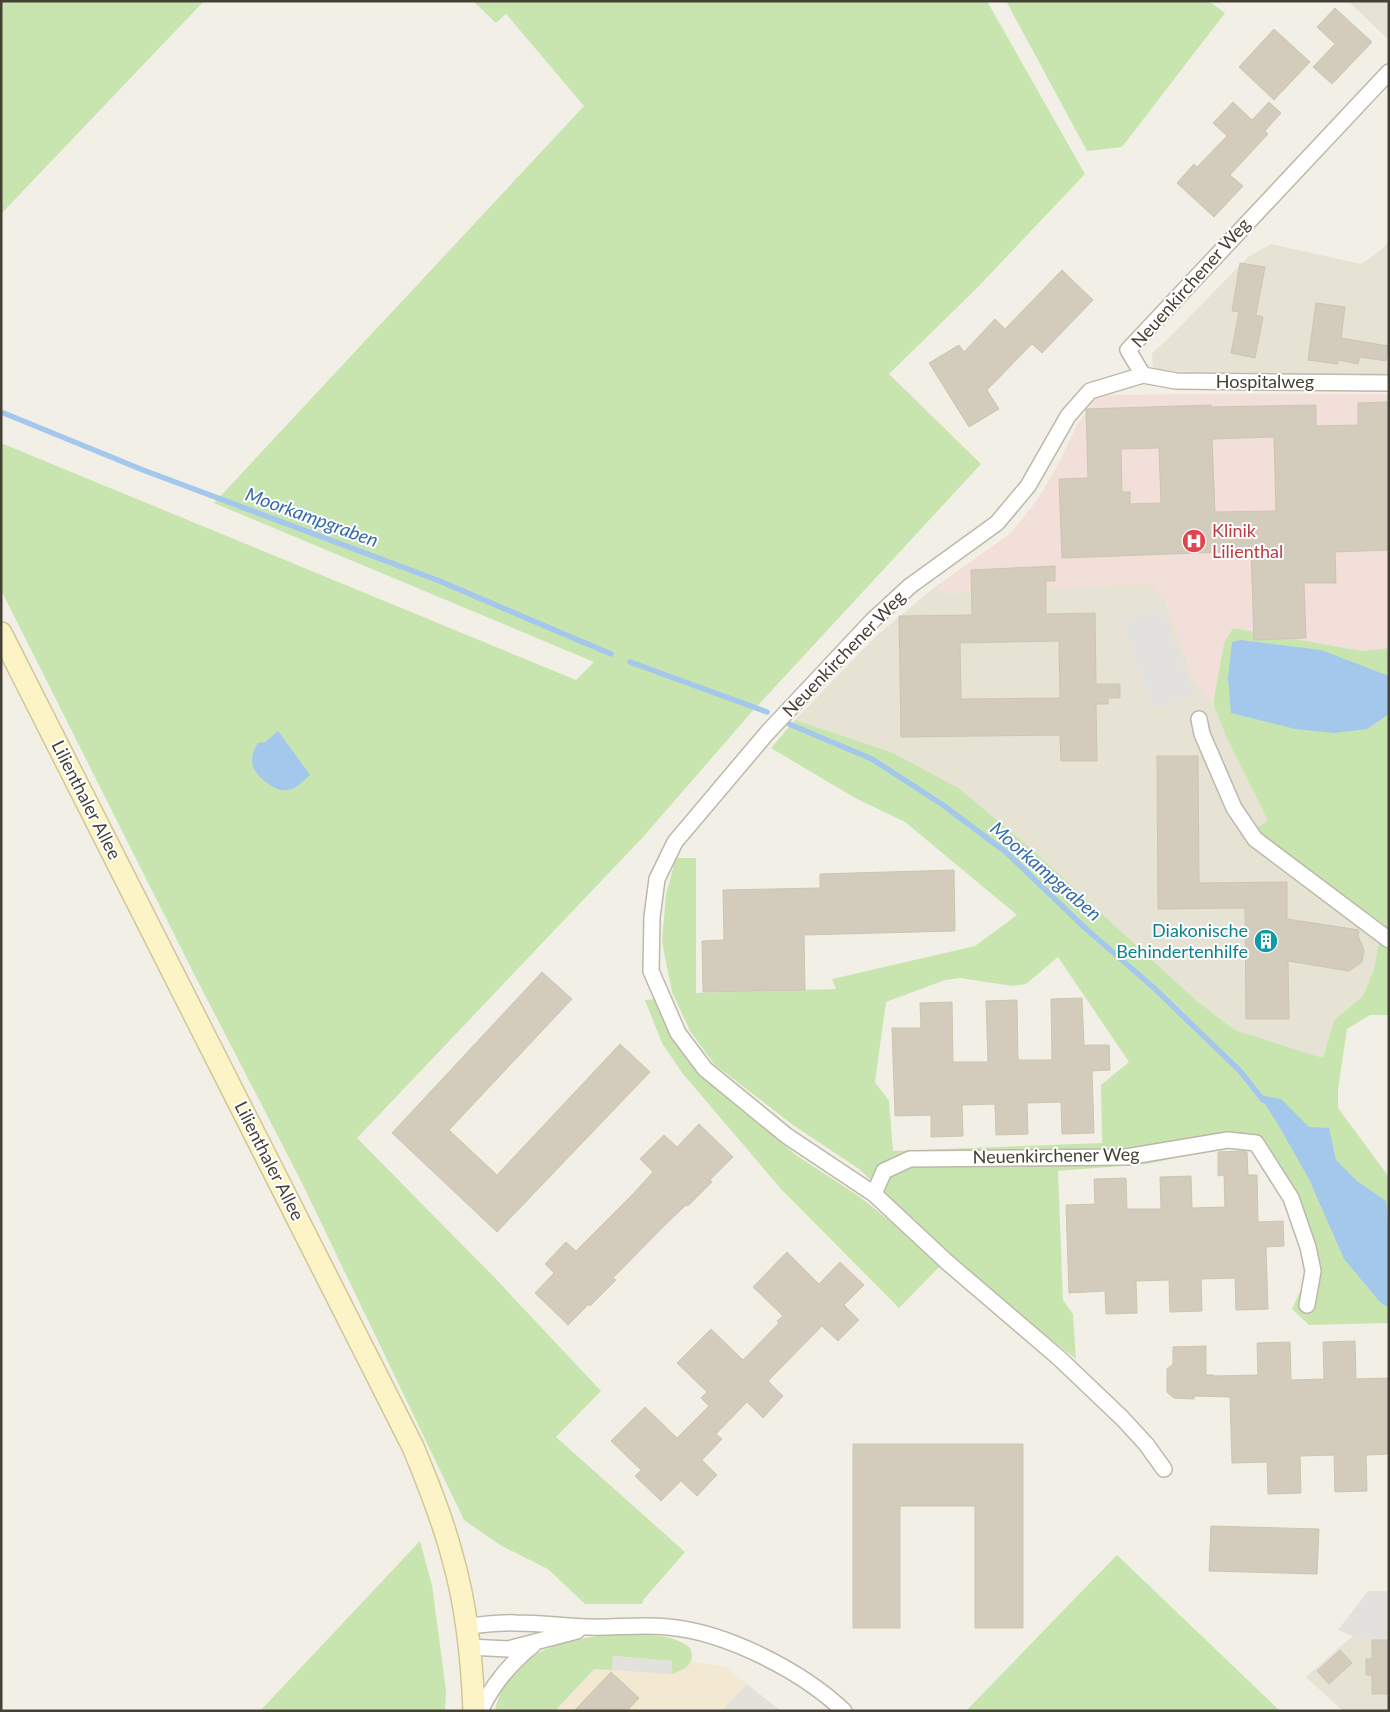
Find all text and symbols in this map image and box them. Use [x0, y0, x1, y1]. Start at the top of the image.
street label: Neuenkirchener Weg [1126, 213, 1254, 352]
street label: Hospitalweg [1216, 370, 1314, 392]
water label: Moorkampgraben [243, 482, 382, 551]
place label: Klinik Lilienthal [1212, 519, 1283, 562]
hospital icon: Klinik Lilienthal [1181, 528, 1207, 554]
street label: Neuenkirchener Weg [777, 586, 909, 721]
street label: Lilienthaler Allee [47, 736, 126, 863]
water label: Moorkampgraben [986, 816, 1107, 925]
place label: Diakonische Behindertenhilfe [1116, 919, 1248, 962]
building icon: Diakonische Behindertenhilfe [1253, 928, 1279, 954]
street label: Lilienthaler Allee [230, 1097, 309, 1224]
street label: Neuenkirchener Weg [972, 1143, 1140, 1167]

